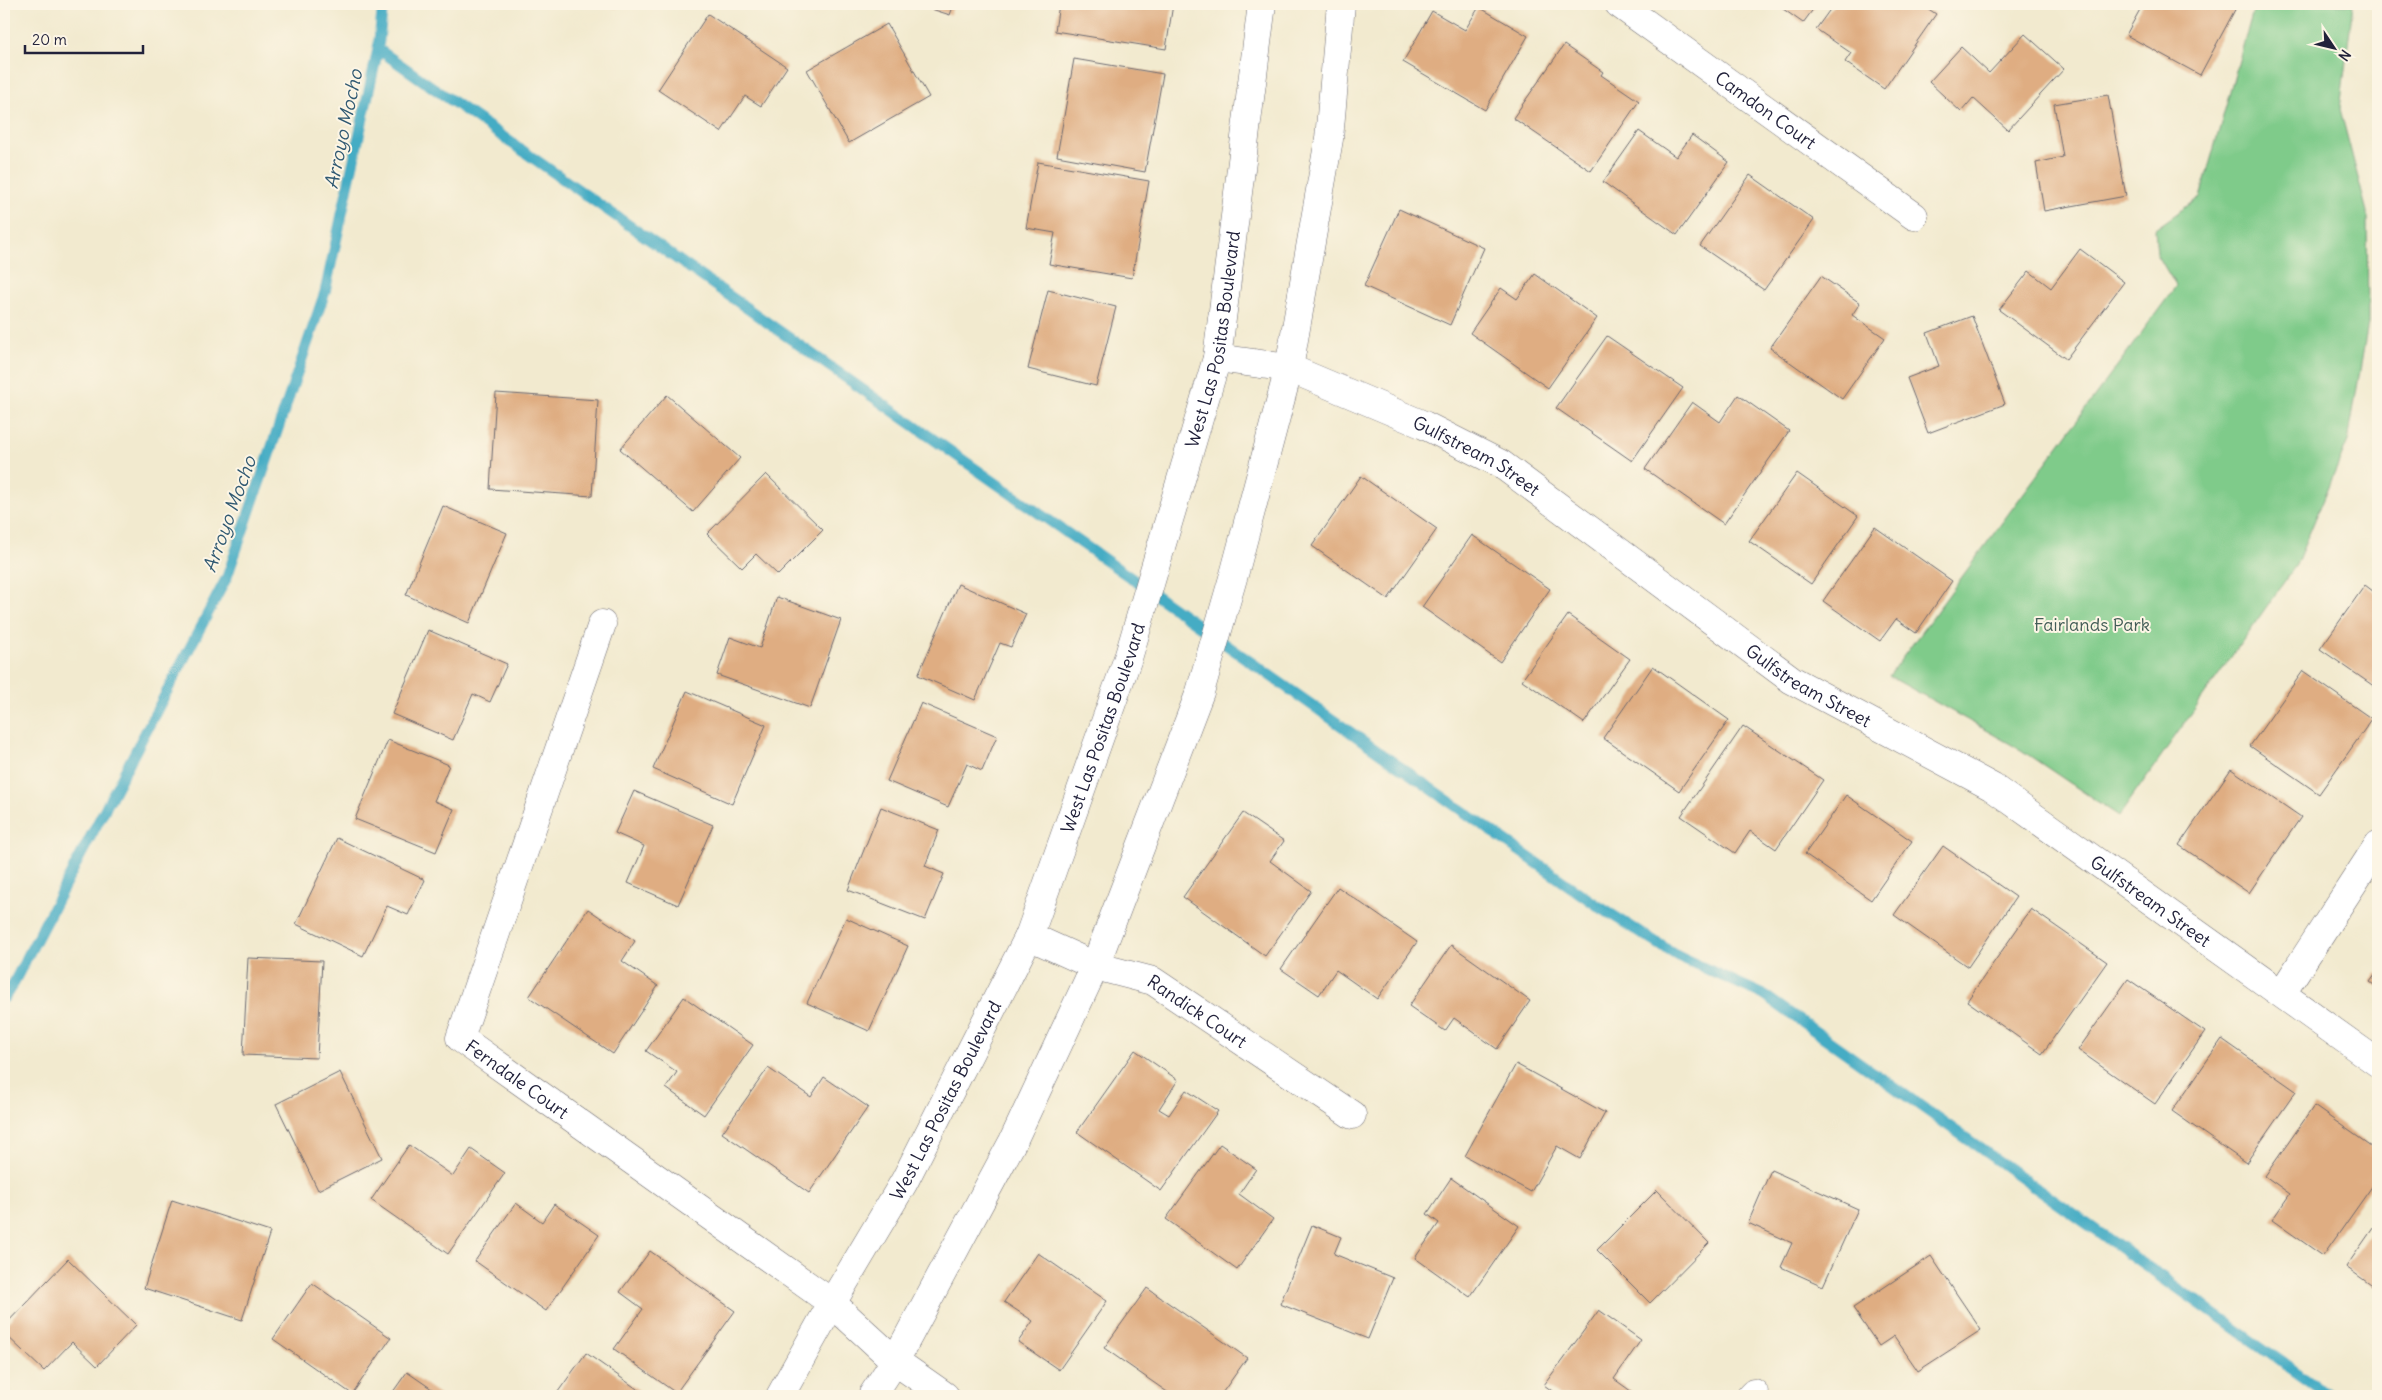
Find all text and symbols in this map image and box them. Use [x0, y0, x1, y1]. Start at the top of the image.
scale bar [25, 22, 142, 54]
north arrow [2310, 22, 2360, 72]
text: 20 m [32, 30, 67, 49]
text: N [2334, 46, 2355, 65]
water label: Arroyo Mocho [319, 66, 368, 191]
street label: Camdon Court [1711, 66, 1821, 154]
street label: West Las Positas Boulevard [1180, 229, 1245, 450]
street label: Gulfstream Street [1410, 410, 1545, 501]
water label: Arroyo Mocho [197, 452, 261, 575]
park label: Fairlands Park [2034, 613, 2150, 636]
street label: West Las Positas Boulevard [1055, 620, 1149, 836]
street label: Gulfstream Street [1742, 638, 1875, 732]
street label: Gulfstream Street [2086, 850, 2216, 951]
street label: Randick Court [1143, 969, 1252, 1053]
street label: West Las Positas Boulevard [884, 996, 1006, 1204]
street label: Ferndale Court [461, 1034, 573, 1123]

